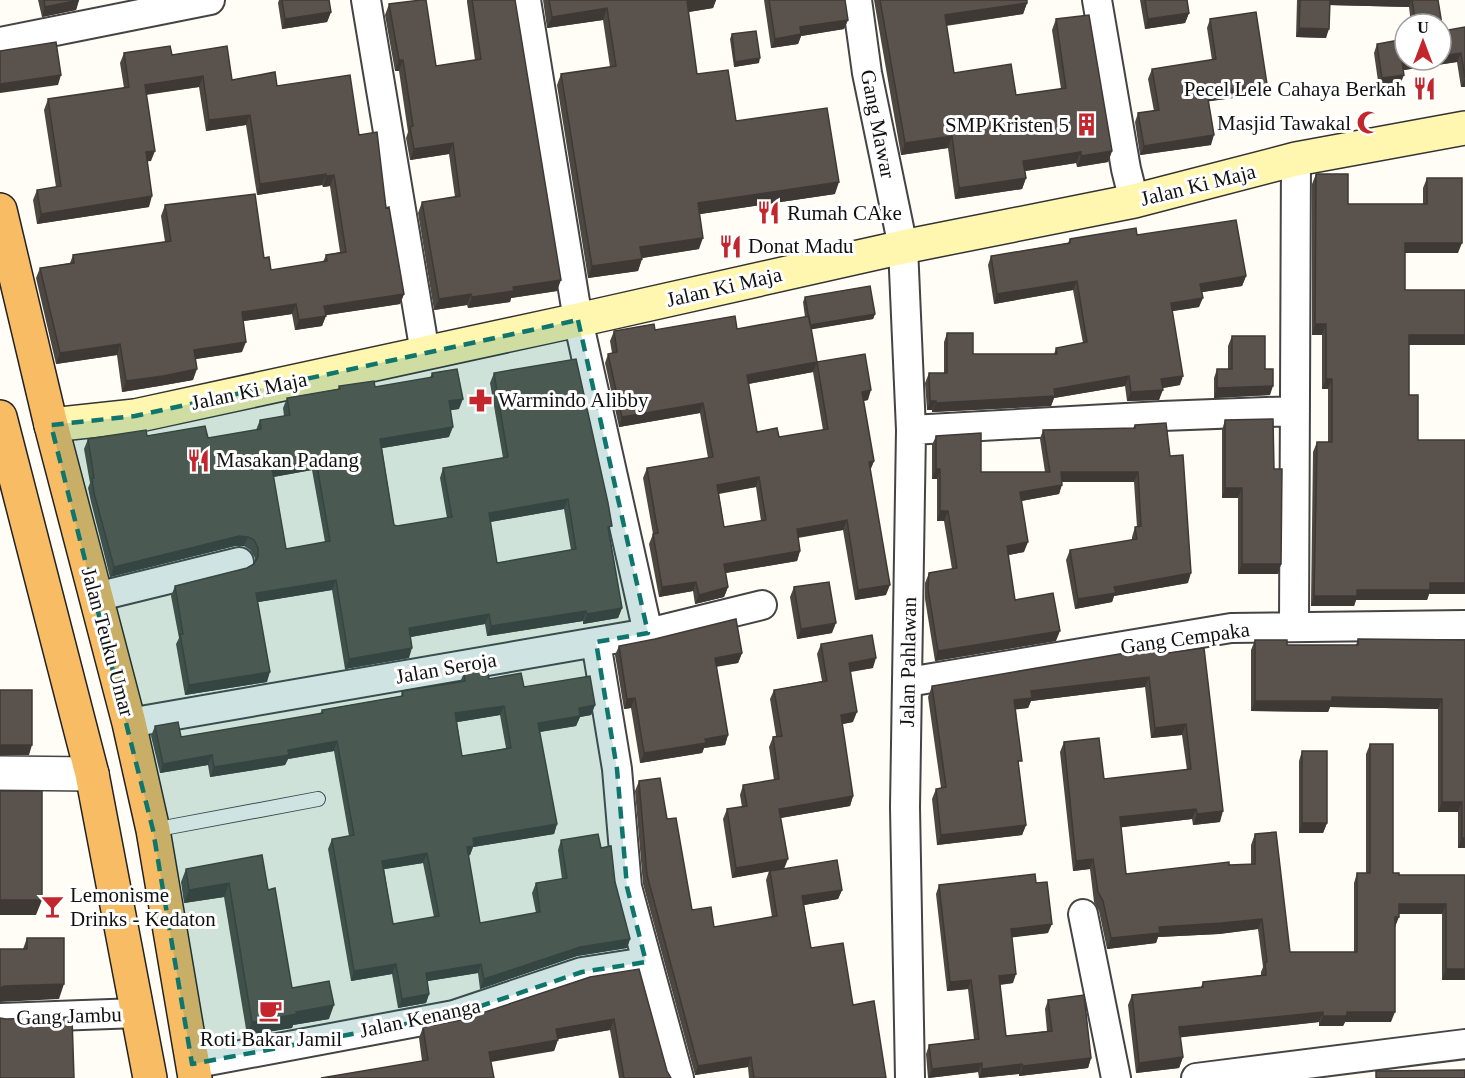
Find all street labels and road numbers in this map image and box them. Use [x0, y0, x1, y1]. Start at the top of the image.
street label: Gang Mawar [856, 68, 900, 180]
street label: Jalan Ki Maja [1138, 159, 1259, 211]
street label: Jalan Ki Maja [664, 262, 785, 312]
street label: Jalan Ki Maja [189, 367, 310, 415]
street label: Jalan Teuku Umar [77, 565, 139, 719]
street label: Jalan Pahlawan [895, 596, 921, 727]
street label: Gang Cempaka [1119, 617, 1252, 659]
street label: Jalan Seroja [394, 647, 499, 689]
street label: Jalan Kenanga [357, 993, 483, 1043]
street label: Gang Jambu [16, 1002, 123, 1030]

